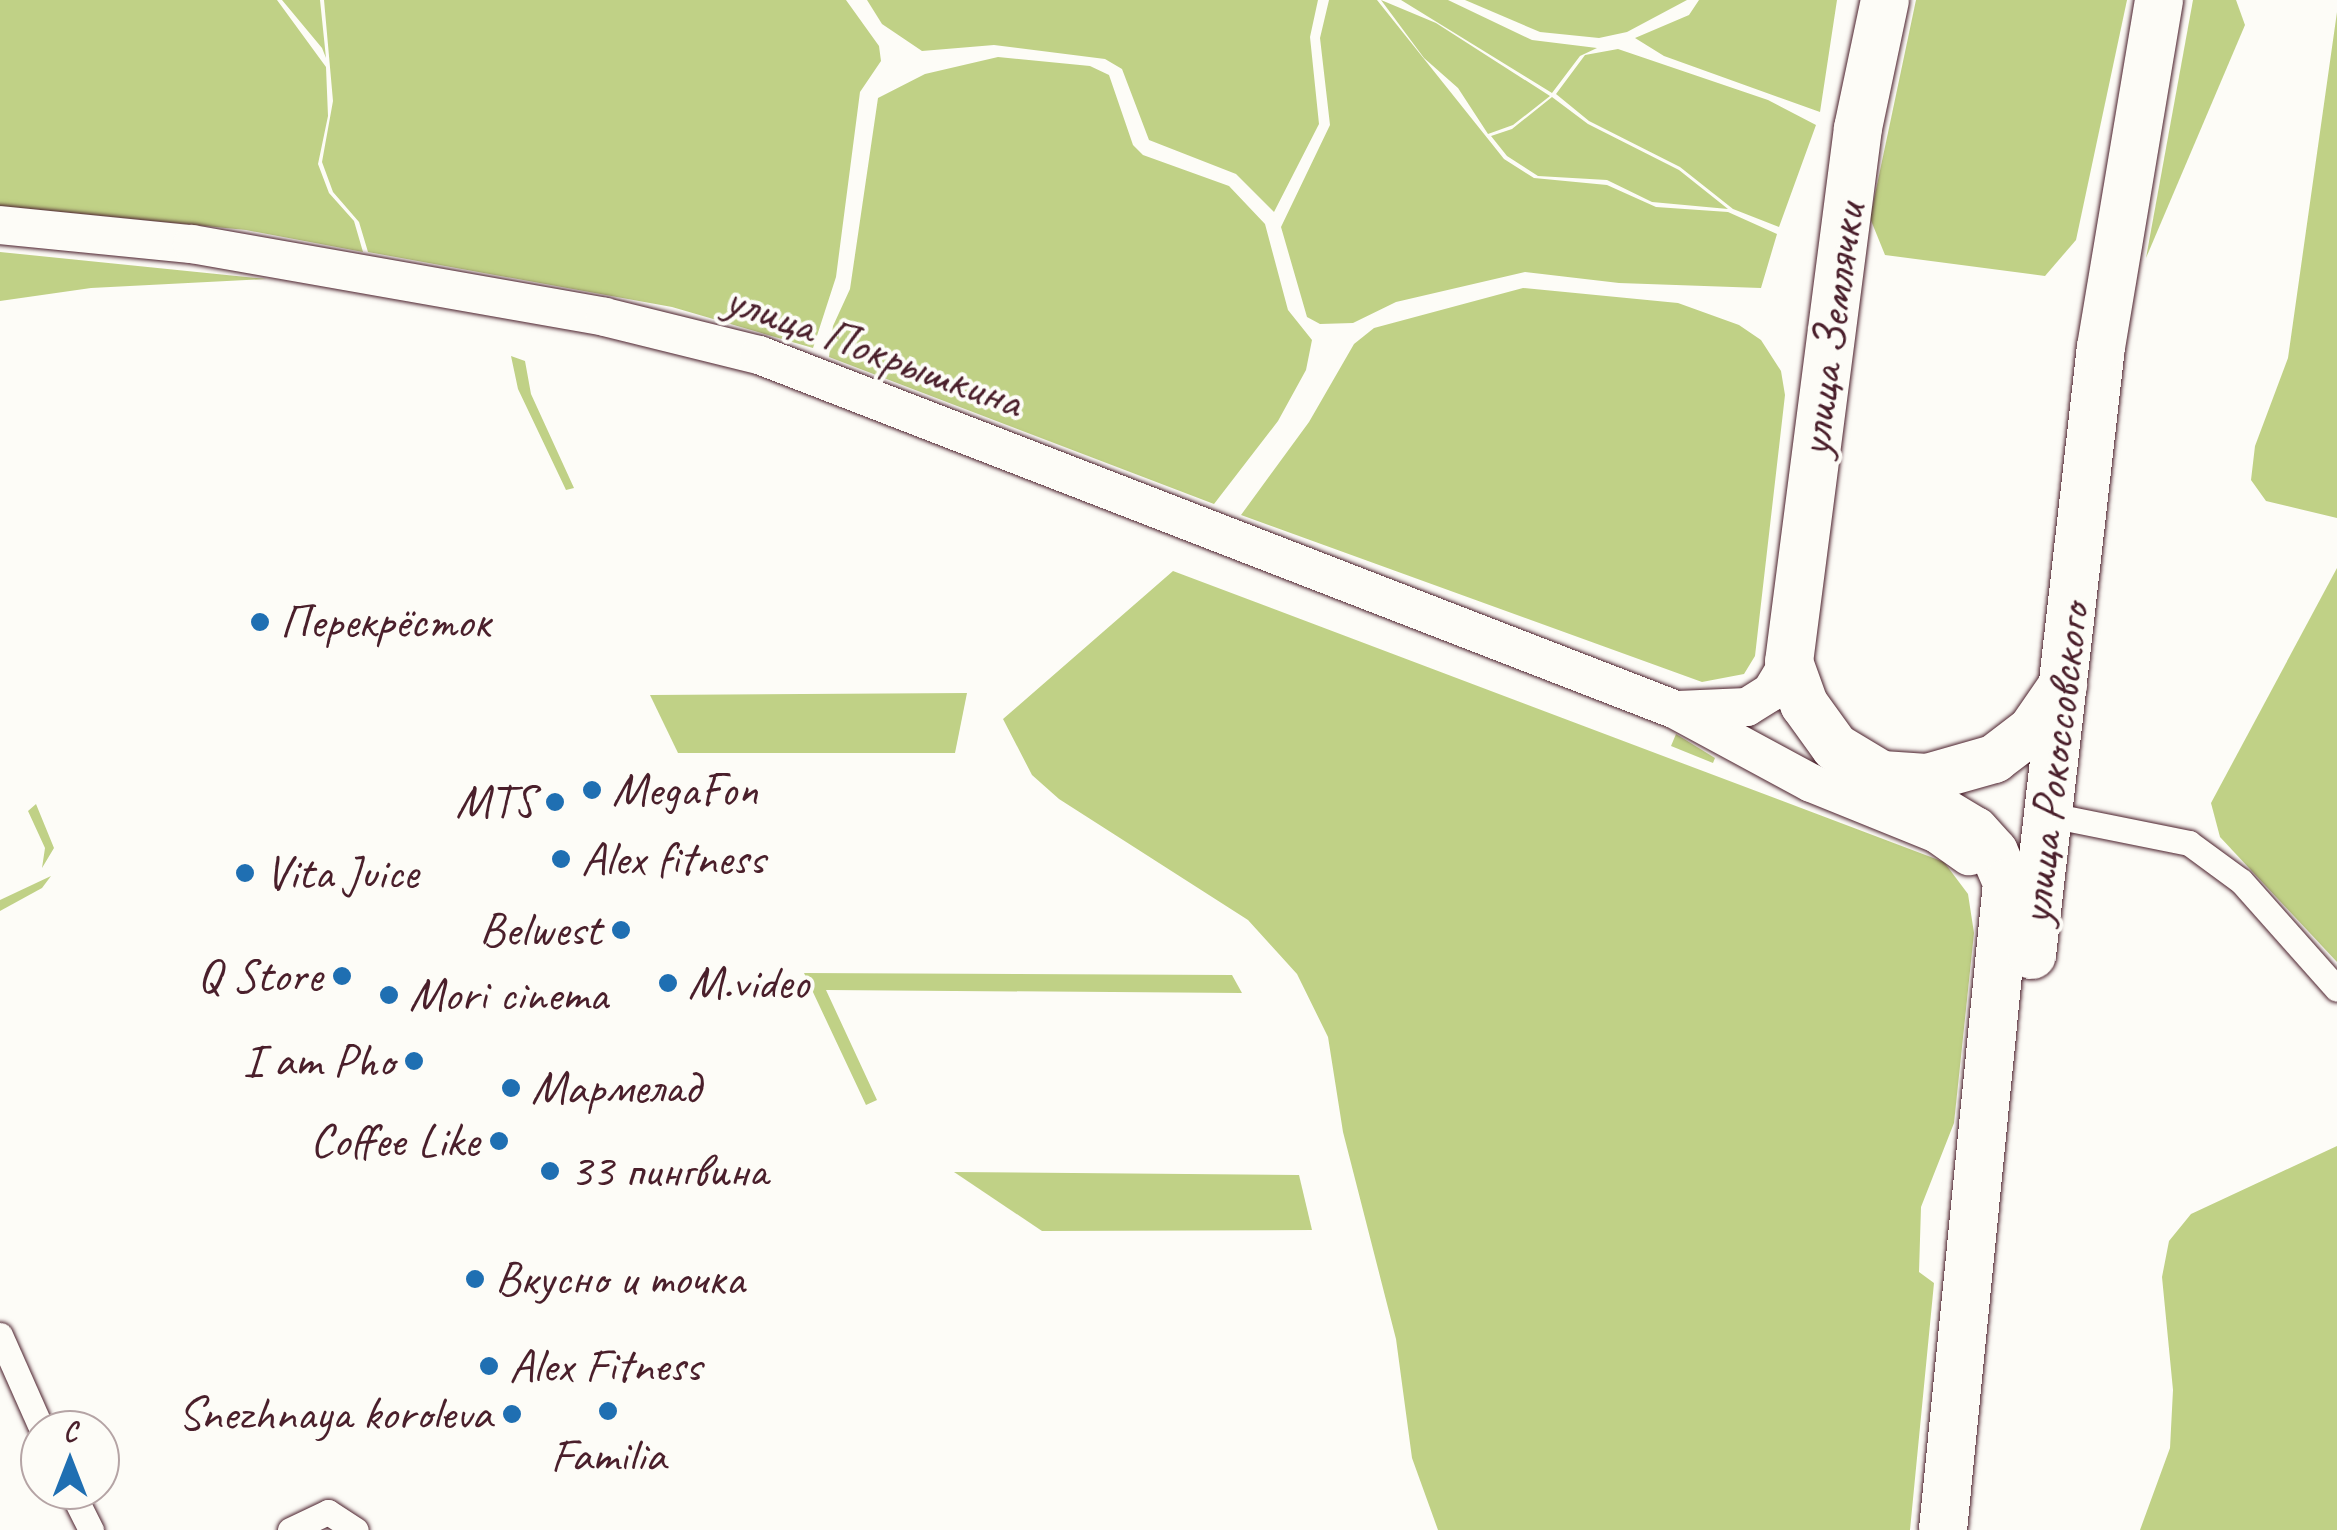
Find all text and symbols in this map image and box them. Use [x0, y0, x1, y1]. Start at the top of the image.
street label: улица Землячки [1785, 202, 1877, 458]
street label: улица Покрышкина [717, 270, 1031, 430]
place label: Перекрёсток [280, 593, 490, 651]
street label: улица Рокоссовского [2006, 600, 2102, 928]
marker: Перекрёсток [249, 611, 271, 633]
place label: MegaFon [612, 761, 758, 819]
place label: MTS [456, 773, 535, 831]
marker: MegaFon [581, 779, 603, 801]
marker: MTS [544, 791, 566, 813]
place label: Alex fitness [581, 830, 765, 888]
place label: Vita Juice [265, 844, 417, 902]
marker: Alex fitness [550, 848, 572, 870]
marker: Vita Juice [234, 862, 256, 884]
place label: Belwest [479, 901, 601, 959]
marker: Belwest [610, 919, 632, 941]
place label: Q Store [196, 947, 322, 1005]
place label: M.video [688, 954, 809, 1012]
marker: Q Store [331, 965, 353, 987]
place label: Mori cinema [409, 966, 608, 1024]
marker: M.video [657, 972, 679, 994]
marker: Mori cinema [378, 984, 400, 1006]
place label: I am Pho [242, 1032, 394, 1090]
marker: I am Pho [403, 1050, 425, 1072]
place label: Мармелад [531, 1059, 700, 1117]
marker: Мармелад [500, 1077, 522, 1099]
place label: Coffee Like [310, 1112, 479, 1170]
marker: Coffee Like [488, 1130, 510, 1152]
place label: 33 пингвина [570, 1142, 767, 1200]
marker: 33 пингвина [539, 1160, 561, 1182]
place label: Вкусно и точка [495, 1250, 745, 1308]
marker: Вкусно и точка [464, 1268, 486, 1290]
place label: Alex Fitness [509, 1337, 702, 1395]
marker: Alex Fitness [478, 1355, 500, 1377]
place label: Snezhnaya koroleva [178, 1385, 492, 1443]
marker: Familia [597, 1400, 619, 1422]
marker: Snezhnaya koroleva [501, 1403, 523, 1425]
north arrow [20, 1410, 120, 1510]
text: С [63, 1414, 77, 1449]
place label: Familia [550, 1427, 666, 1485]

